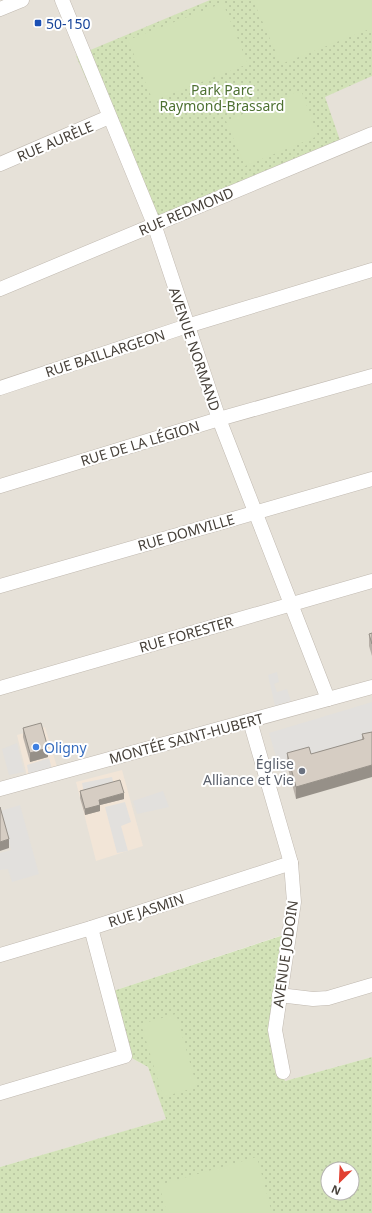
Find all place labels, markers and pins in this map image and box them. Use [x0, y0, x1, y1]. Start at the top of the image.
place label: 50-150 [46, 14, 91, 33]
marker: 50-150 [33, 18, 43, 28]
place label: Oligny [44, 738, 87, 757]
marker: Oligny [31, 742, 41, 752]
place label: Église Alliance et Vie [203, 754, 294, 789]
marker: Église Alliance et Vie [297, 766, 307, 776]

